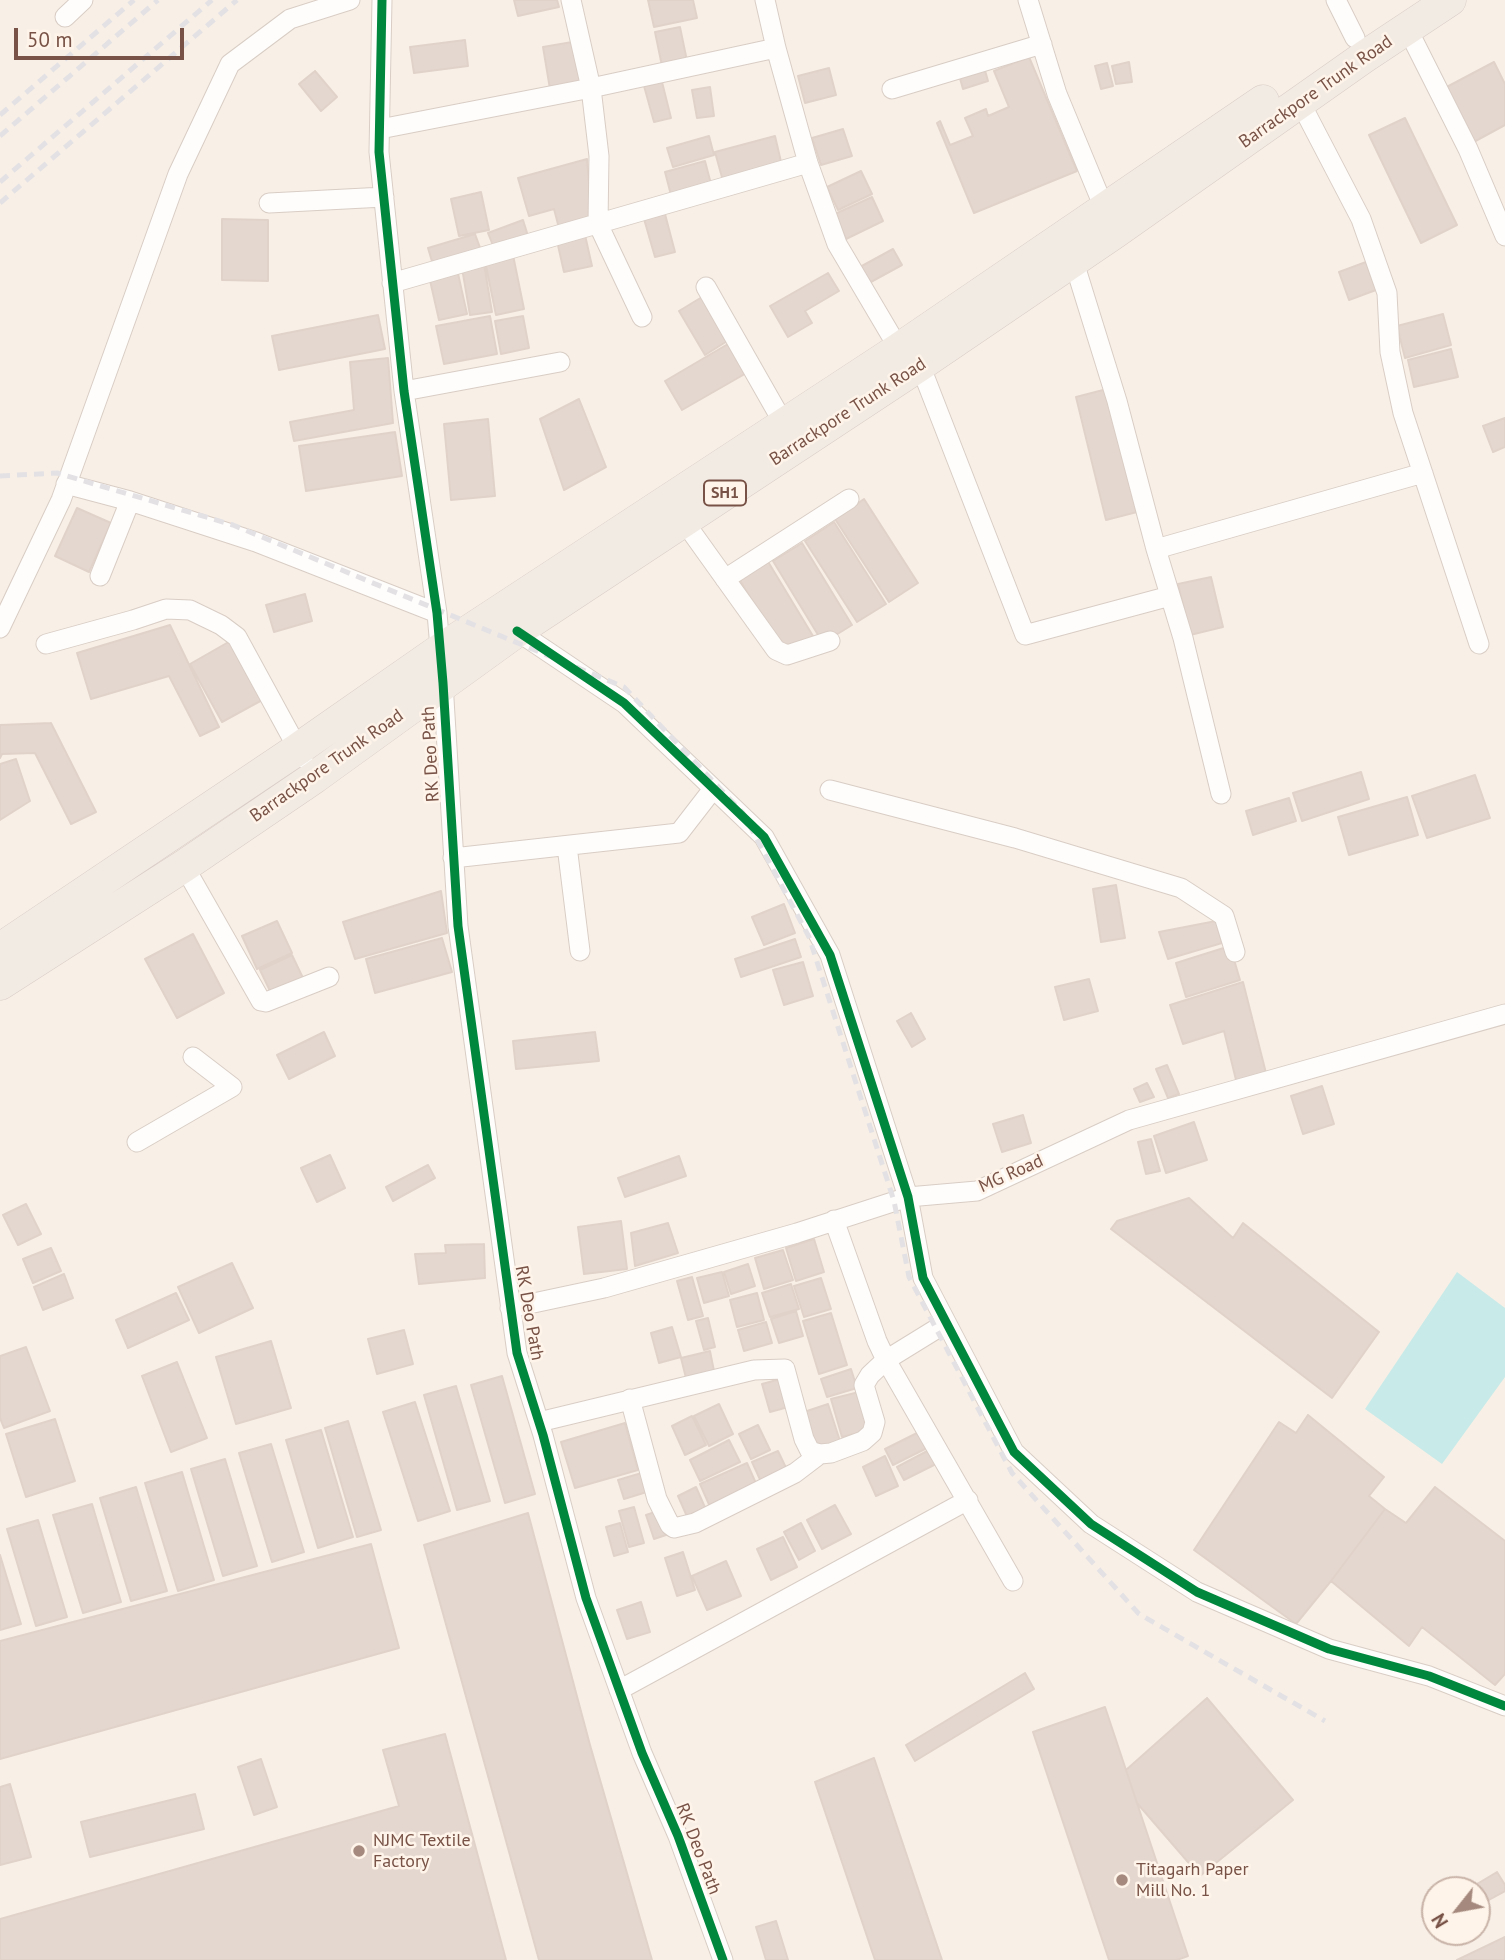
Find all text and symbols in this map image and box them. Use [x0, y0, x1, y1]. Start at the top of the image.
scale bar [18, 14, 187, 58]
text: 50 m [27, 26, 73, 53]
street label: Barrackpore Trunk Road [1235, 31, 1397, 153]
street label: Barrackpore Trunk Road [766, 353, 930, 471]
road number: SH1 [704, 480, 746, 506]
street label: Barrackpore Trunk Road [246, 705, 408, 827]
street label: RK Deo Path [418, 706, 444, 802]
street label: MG Road [975, 1150, 1047, 1198]
street label: RK Deo Path [510, 1264, 548, 1362]
street label: RK Deo Path [671, 1800, 725, 1898]
place label: NJMC Textile Factory [373, 1830, 471, 1872]
marker: NJMC Textile Factory [351, 1843, 367, 1859]
place label: Titagarh Paper Mill No. 1 [1136, 1859, 1249, 1902]
marker: Titagarh Paper Mill No. 1 [1114, 1872, 1130, 1888]
north arrow [1421, 1876, 1491, 1946]
text: N [1426, 1909, 1453, 1932]

